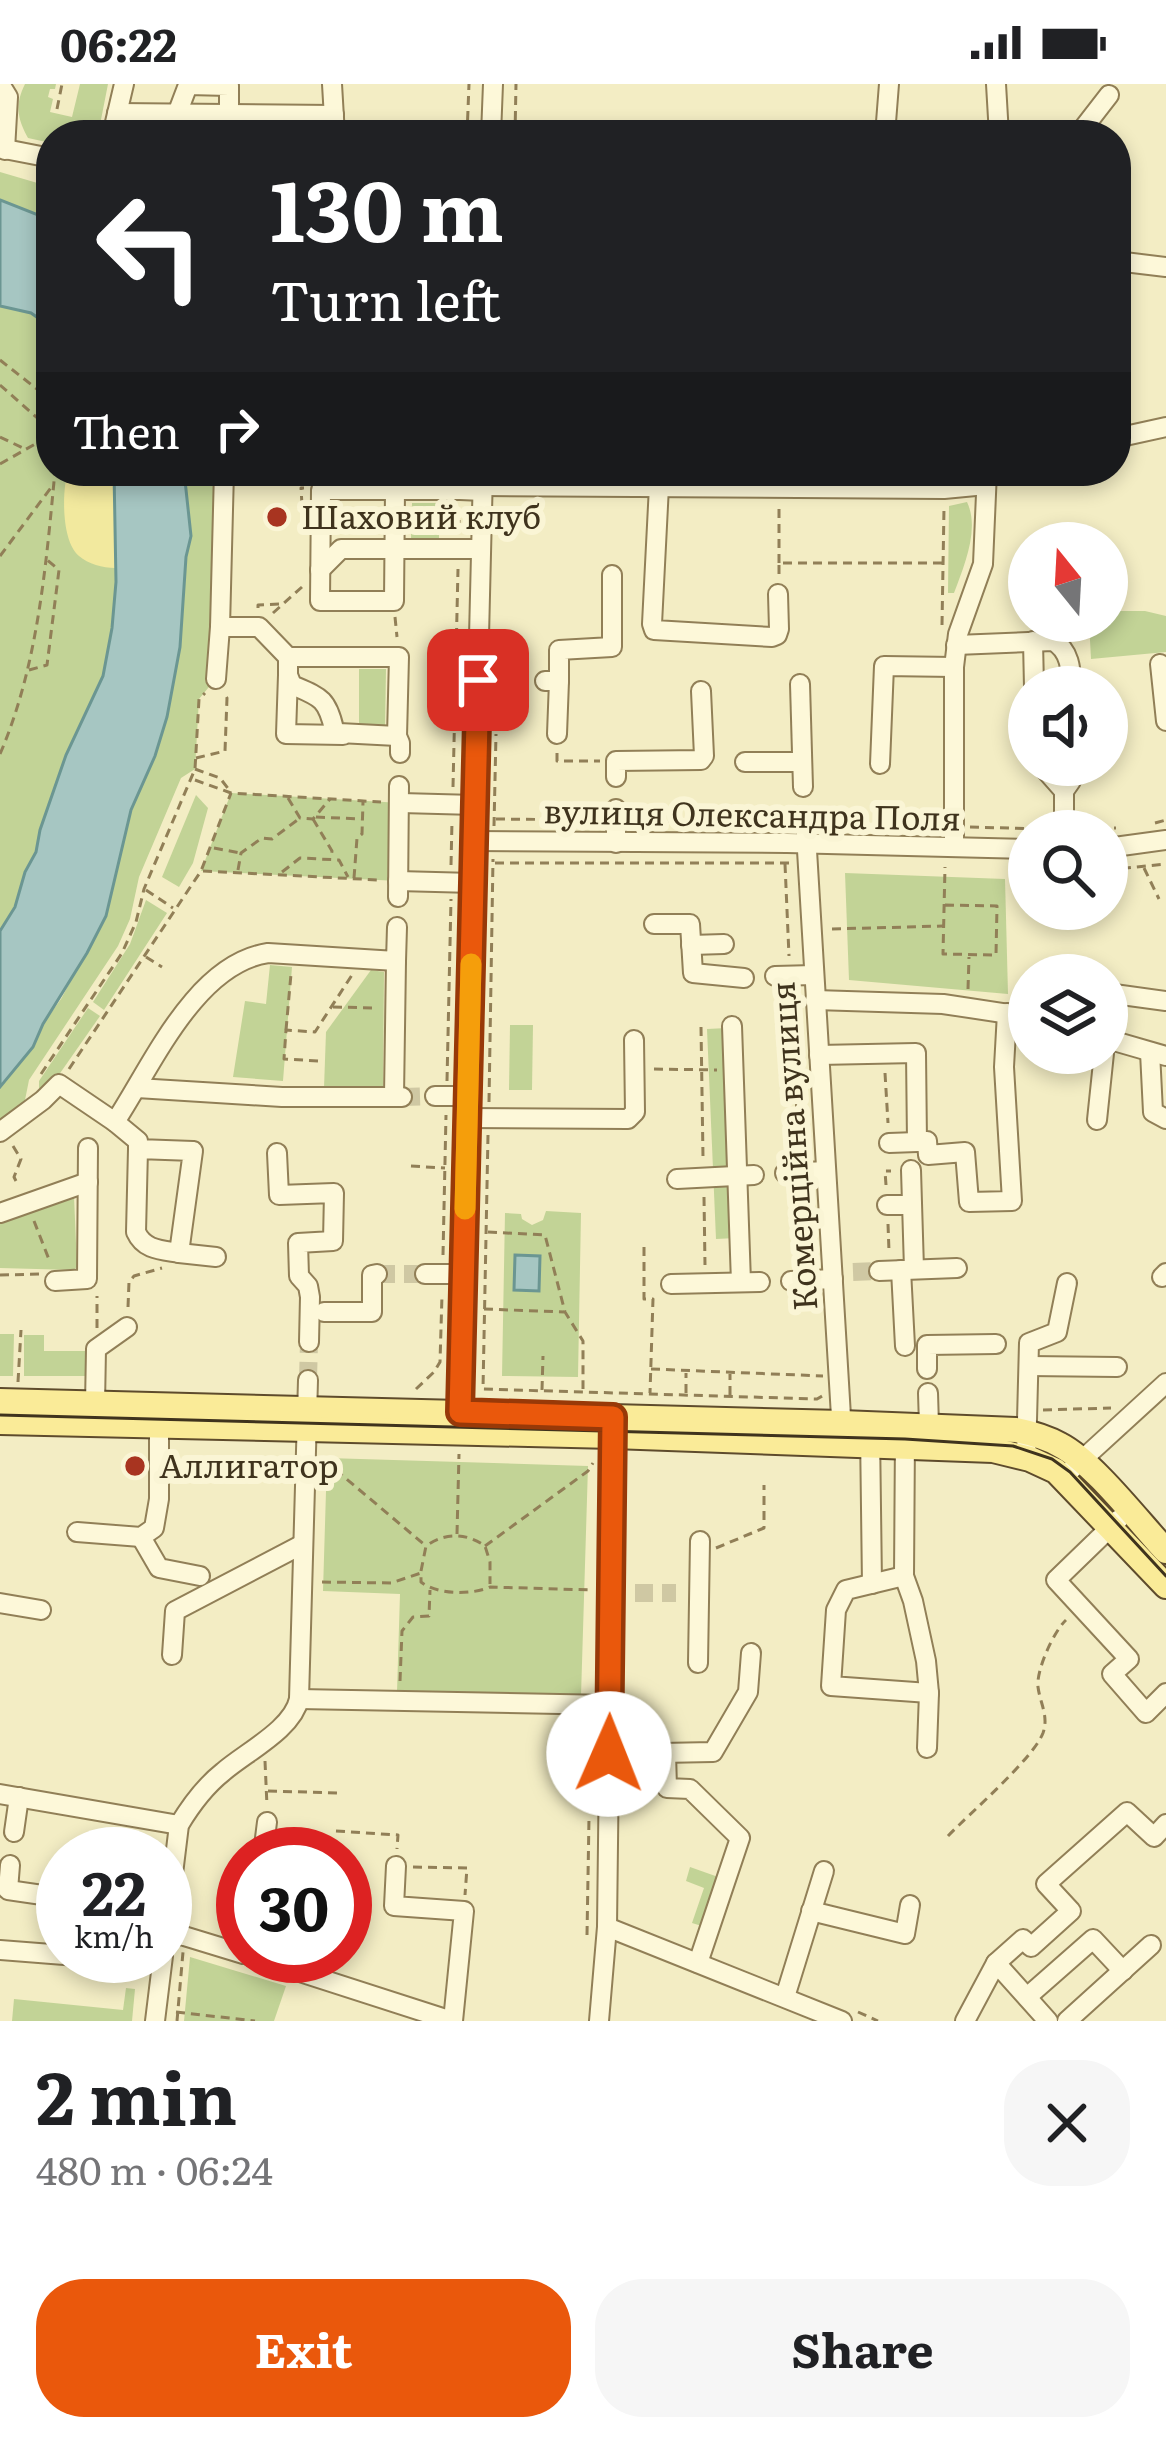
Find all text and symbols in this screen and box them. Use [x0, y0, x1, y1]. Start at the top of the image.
text: 06:22 [60, 9, 177, 76]
text: 130 m [270, 143, 504, 268]
icon: left [72, 168, 228, 324]
text: Turn left [270, 257, 501, 338]
text: Then [72, 396, 180, 463]
icon: right [204, 396, 270, 462]
place label: Шаховий клуб [301, 490, 541, 539]
marker: Шаховий клуб [264, 504, 290, 530]
north arrow [1008, 522, 1128, 642]
map controls [1008, 522, 1128, 1074]
pin [427, 629, 529, 731]
icon: arrive [445, 647, 511, 713]
button: sound [1008, 666, 1128, 786]
street label: вулиця Олександра Поля [543, 784, 961, 841]
button: search [1008, 810, 1128, 930]
button: layers [1008, 954, 1128, 1074]
street label: Комерційна вулиця [756, 980, 827, 1312]
place label: Аллигатор [159, 1439, 339, 1488]
marker: Аллигатор [122, 1453, 148, 1479]
position arrow [546, 1691, 672, 1817]
speed limit sign: 30 [216, 1827, 372, 1983]
text: 22 [82, 1845, 146, 1934]
text: km/h [74, 1913, 154, 1957]
text: 2 min [36, 2040, 237, 2147]
button: close [1004, 2060, 1130, 2186]
text: 480 m · 06:24 [36, 2139, 273, 2197]
button: Exit [36, 2279, 571, 2417]
button: Share [595, 2279, 1130, 2417]

